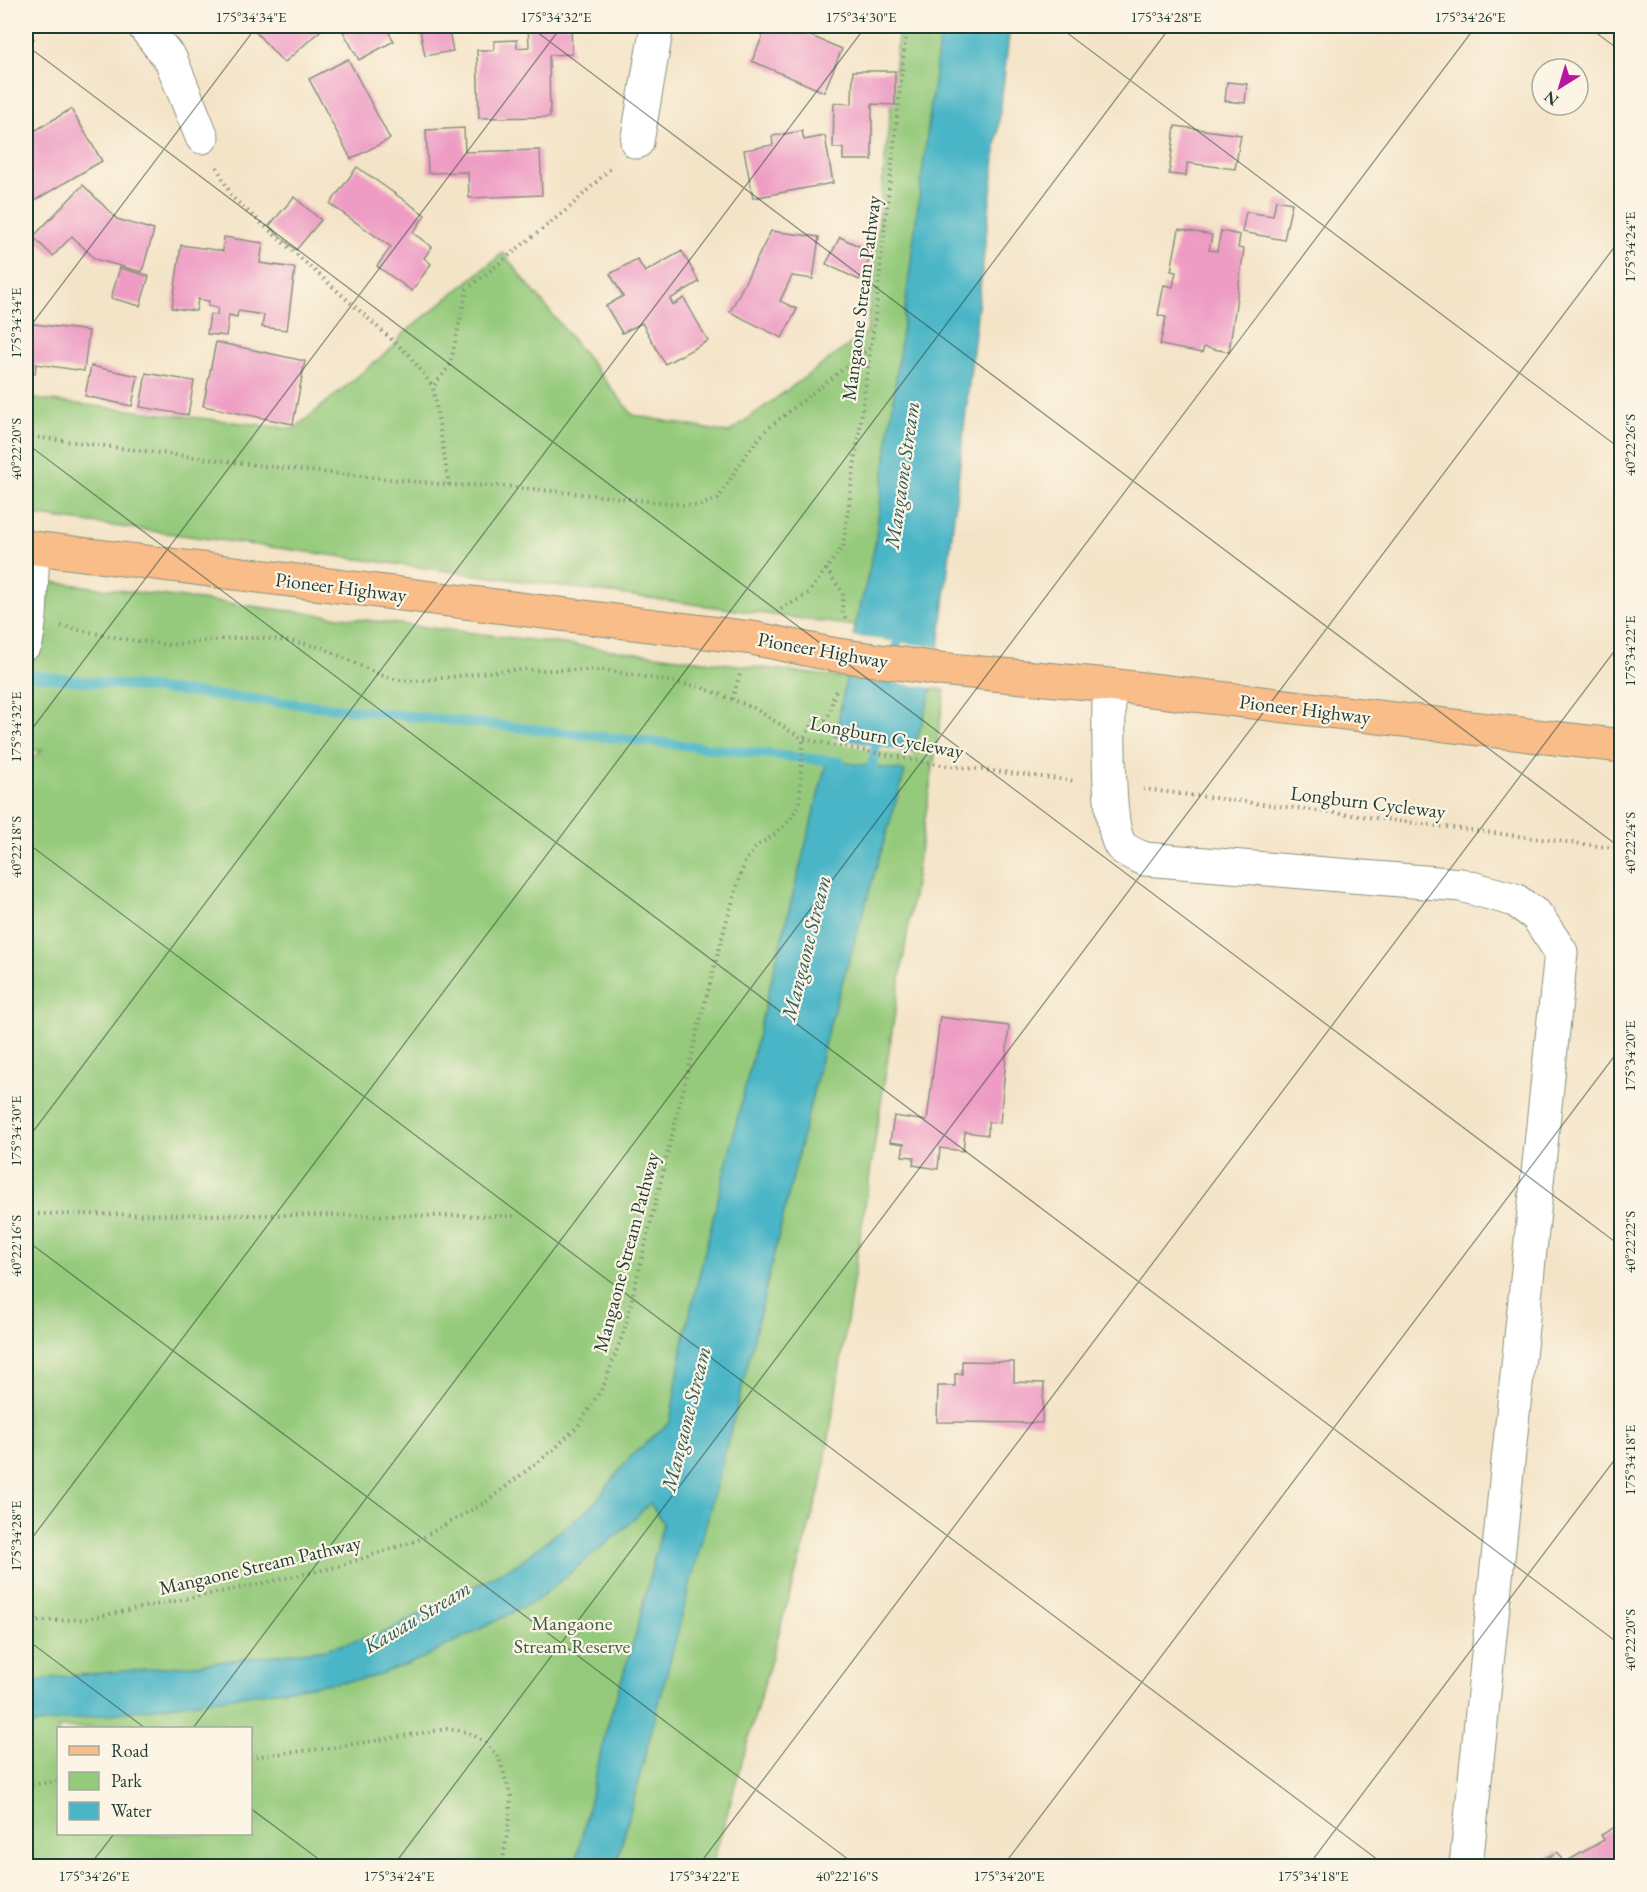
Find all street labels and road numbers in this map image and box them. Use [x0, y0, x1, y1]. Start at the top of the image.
street label: Mangaone Stream Pathway [835, 194, 887, 402]
street label: Pioneer Highway [274, 566, 408, 608]
street label: Pioneer Highway [756, 626, 890, 674]
street label: Pioneer Highway [1238, 688, 1372, 730]
street label: Longburn Cycleway [808, 709, 966, 765]
street label: Longburn Cycleway [1289, 780, 1447, 824]
street label: Mangaone Stream Pathway [587, 1149, 665, 1355]
street label: Mangaone Stream Pathway [156, 1529, 364, 1601]

